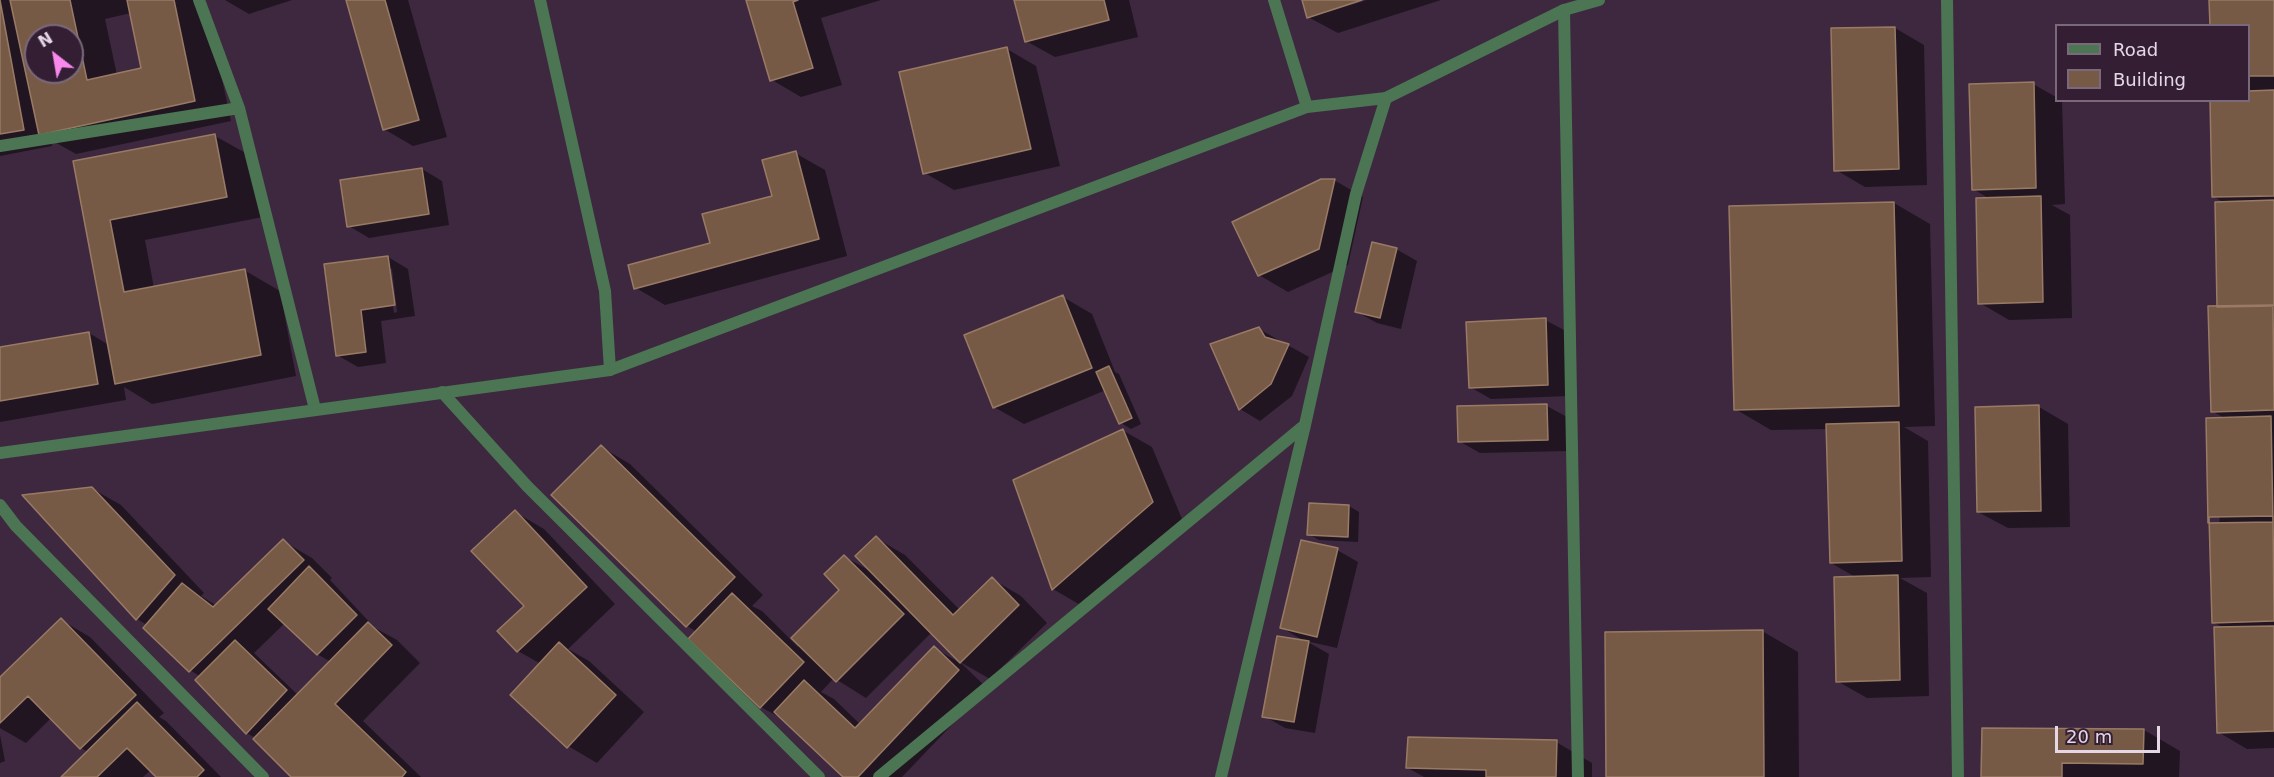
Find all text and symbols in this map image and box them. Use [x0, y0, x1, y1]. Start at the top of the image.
north arrow [24, 24, 84, 84]
legend [2055, 24, 2250, 102]
text: N [35, 28, 56, 51]
text: Road [2113, 39, 2158, 60]
text: Building [2113, 69, 2186, 90]
scale bar [2058, 714, 2163, 752]
text: 20 m [2066, 726, 2112, 747]

